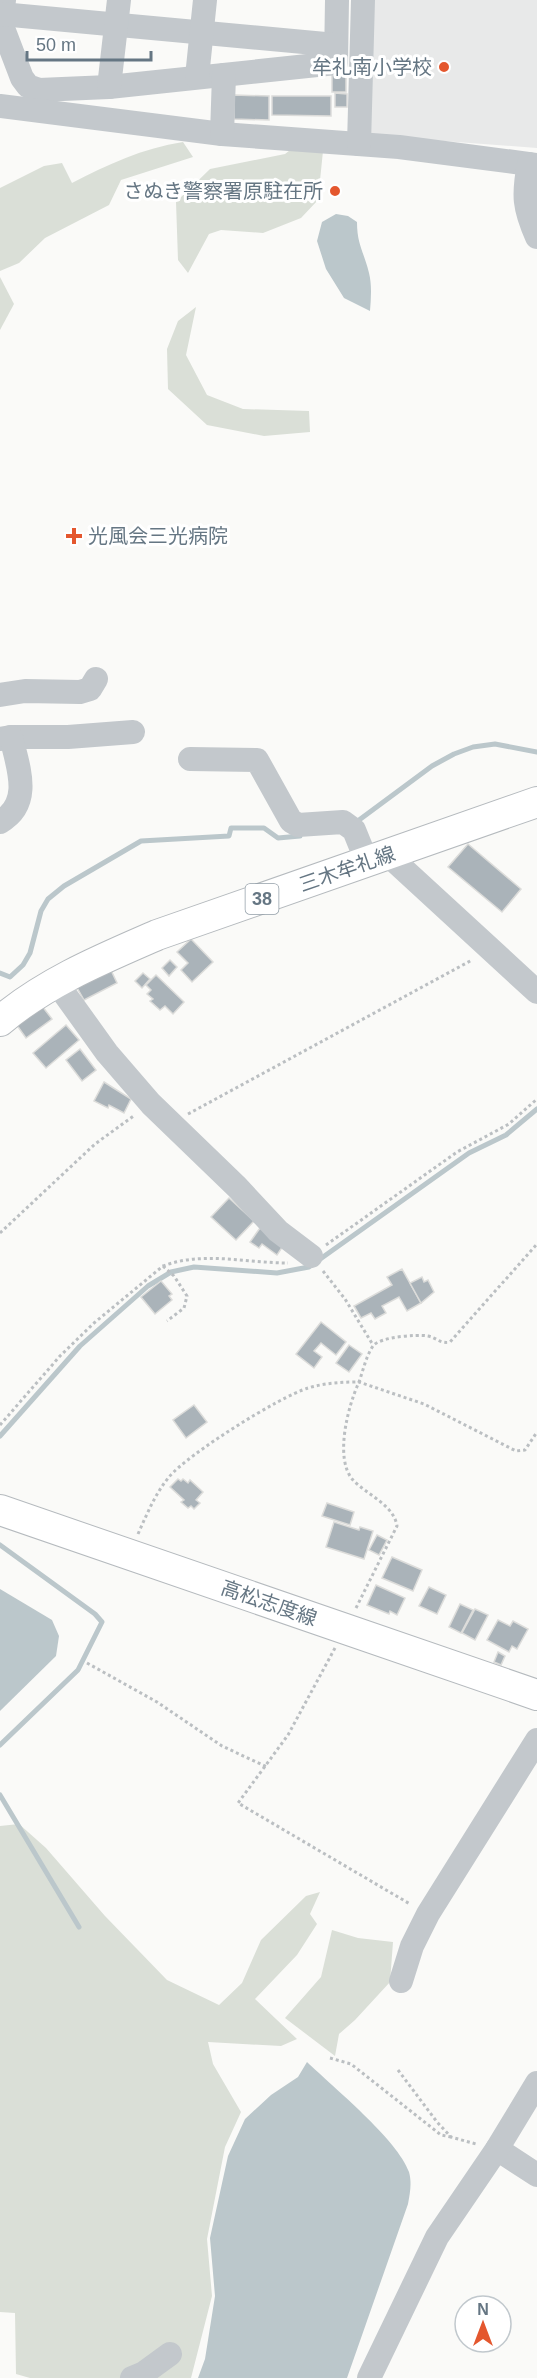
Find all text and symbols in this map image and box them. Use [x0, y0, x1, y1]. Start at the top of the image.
scale bar [27, 24, 152, 62]
text: 50 m [36, 35, 76, 55]
place label: 牟礼南小学校 [312, 56, 432, 78]
marker: 牟礼南小学校 [437, 60, 451, 74]
place label: さぬき警察署原駐在所 [123, 180, 323, 202]
marker: さぬき警察署原駐在所 [328, 184, 342, 198]
place label: 光風会三光病院 [88, 525, 228, 547]
marker: 光風会三光病院 [65, 527, 83, 545]
street label: 三木牟礼線 [296, 842, 398, 896]
road number: 38 [246, 884, 278, 914]
street label: 高松志度線 [218, 1576, 320, 1630]
north arrow [453, 2294, 513, 2354]
text: N [477, 2301, 489, 2318]

